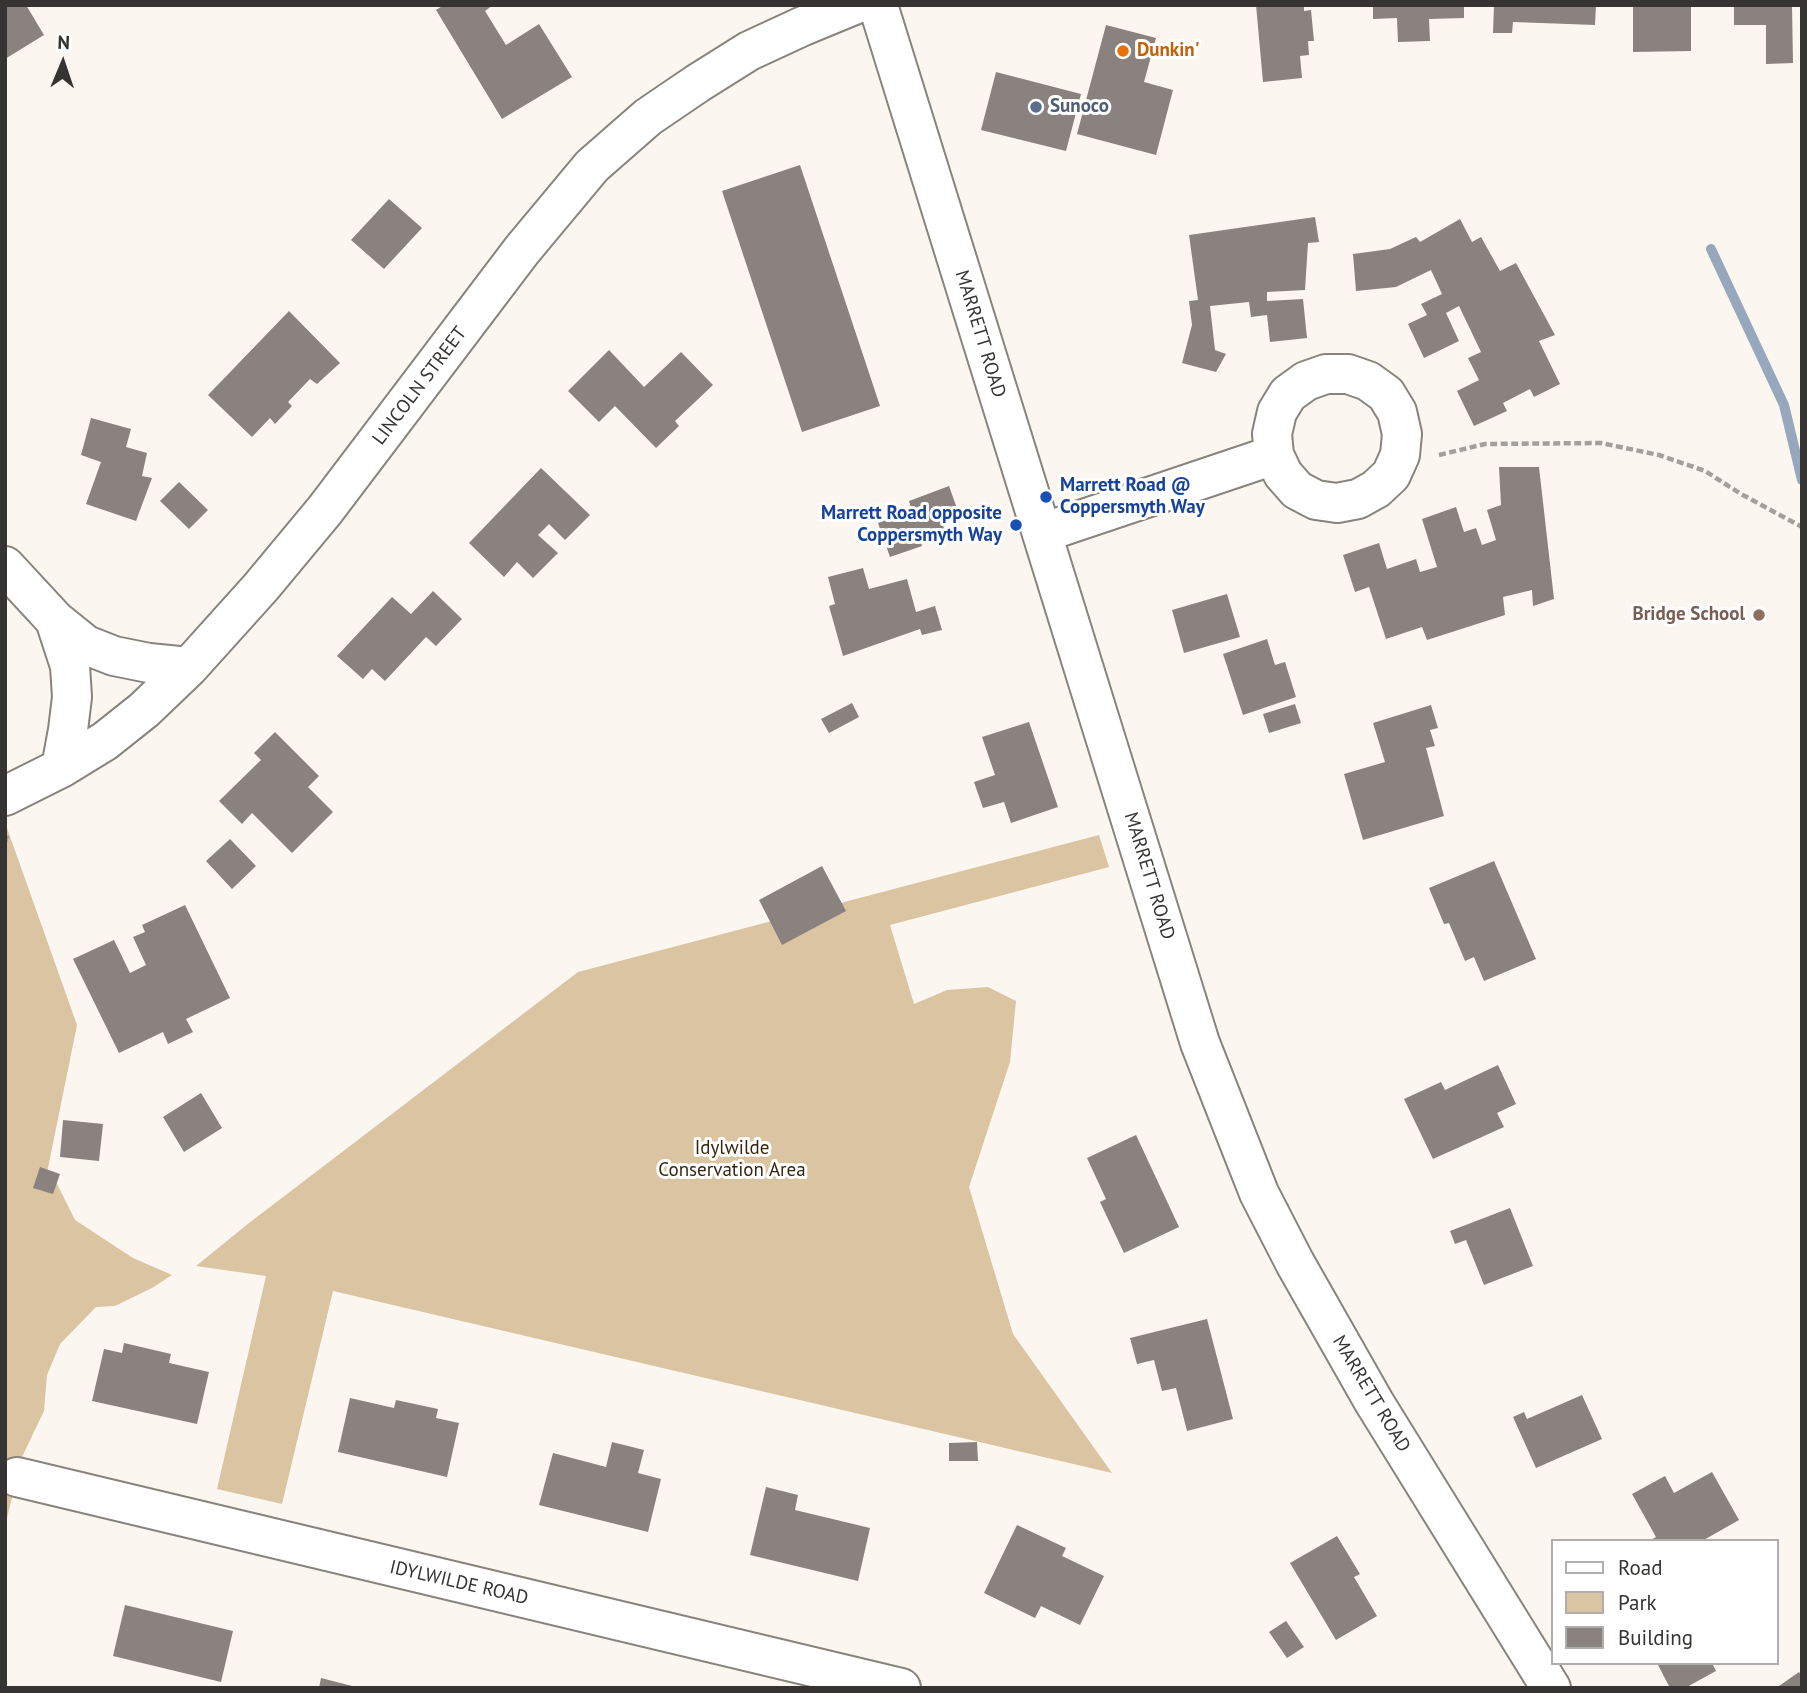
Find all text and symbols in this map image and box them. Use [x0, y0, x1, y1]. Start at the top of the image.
north arrow [28, 28, 98, 98]
text: N [57, 30, 70, 54]
place label: Dunkin' [1137, 40, 1199, 62]
marker: Dunkin' [1115, 43, 1131, 59]
place label: Sunoco [1050, 96, 1109, 118]
marker: Sunoco [1028, 99, 1044, 115]
street label: MARRETT ROAD [950, 268, 1010, 400]
street label: LINCOLN STREET [368, 322, 472, 450]
place label: Marrett Road @ Coppersmyth Way [1060, 475, 1205, 519]
marker: Marrett Road @ Coppersmyth Way [1038, 489, 1054, 505]
place label: Marrett Road opposite Coppersmyth Way [821, 503, 1002, 547]
marker: Marrett Road opposite Coppersmyth Way [1008, 517, 1024, 533]
place label: Bridge School [1632, 604, 1745, 626]
marker: Bridge School [1751, 607, 1767, 623]
street label: MARRETT ROAD [1119, 810, 1179, 942]
park label: Idylwilde Conservation Area [658, 1138, 806, 1182]
street label: MARRETT ROAD [1327, 1332, 1415, 1456]
legend [1552, 1539, 1779, 1665]
text: Road [1618, 1554, 1662, 1581]
street label: IDYLWILDE ROAD [387, 1556, 531, 1610]
text: Park [1618, 1589, 1657, 1616]
text: Building [1618, 1624, 1693, 1651]

